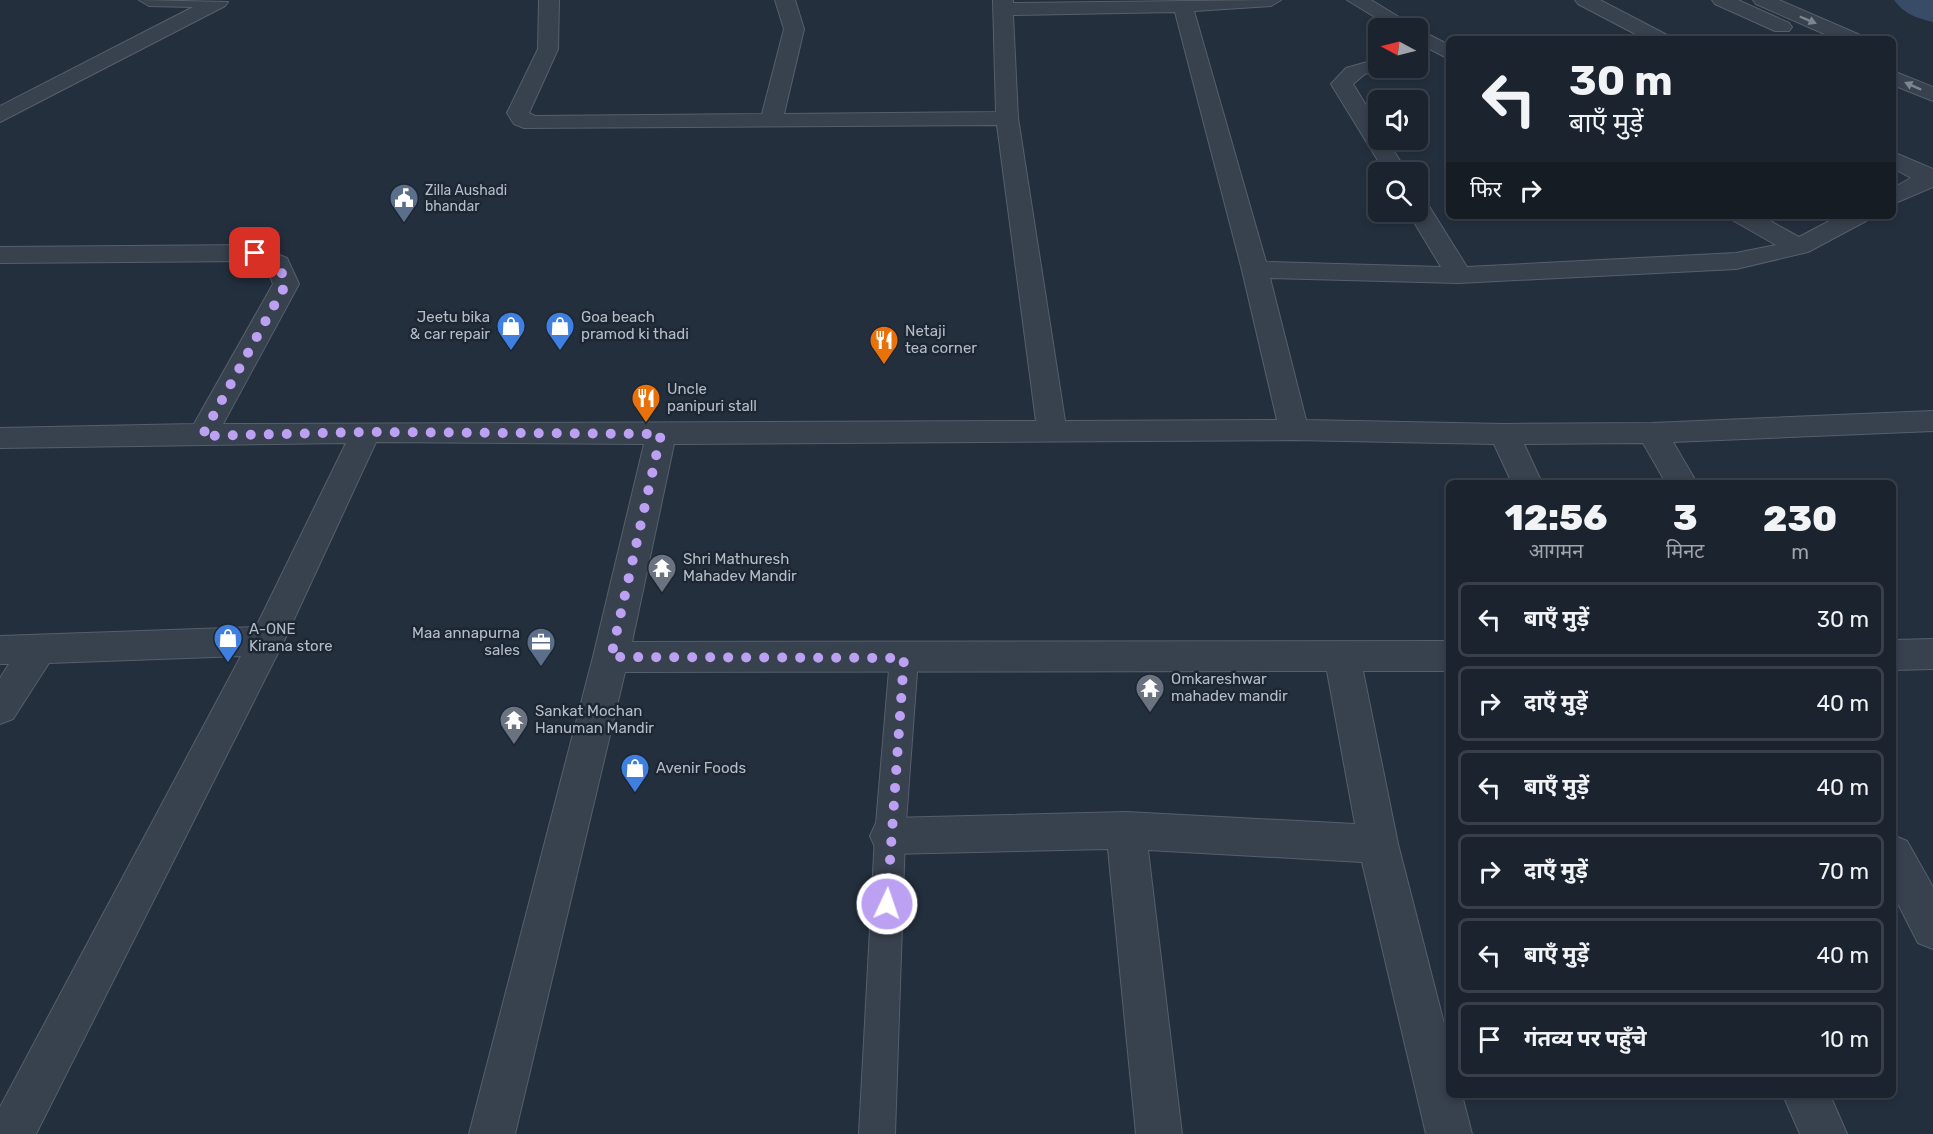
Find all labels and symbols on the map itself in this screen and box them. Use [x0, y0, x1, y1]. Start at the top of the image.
one-way arrow [1799, 15, 1816, 24]
north arrow [1368, 18, 1428, 78]
one-way arrow [1904, 81, 1922, 91]
public building icon: Zilla Aushadi bhandar [388, 182, 420, 224]
place label: Zilla Aushadi bhandar [425, 182, 507, 215]
pin [229, 227, 280, 278]
place label: Jeetu bika & car repair [410, 308, 490, 343]
place label: Goa beach pramod ki thadi [581, 308, 689, 343]
shop icon: Jeetu bika & car repair [495, 310, 527, 352]
shop icon: Goa beach pramod ki thadi [544, 310, 576, 352]
place label: Netaji tea corner [905, 322, 977, 357]
restaurant icon: Netaji tea corner [868, 324, 900, 366]
place label: Uncle panipuri stall [667, 380, 757, 415]
restaurant icon: Uncle panipuri stall [630, 382, 662, 424]
place label: Shri Mathuresh Mahadev Mandir [683, 550, 797, 585]
temple icon: Shri Mathuresh Mahadev Mandir [646, 552, 678, 594]
place label: A-ONE Kirana store [249, 620, 333, 655]
shop icon: A-ONE Kirana store [212, 622, 244, 664]
place label: Maa annapurna sales [412, 624, 520, 659]
office icon: Maa annapurna sales [525, 626, 557, 668]
place label: Omkareshwar mahadev mandir [1171, 670, 1288, 705]
temple icon: Omkareshwar mahadev mandir [1134, 672, 1166, 714]
place label: Sankat Mochan Hanuman Mandir [535, 702, 654, 737]
temple icon: Sankat Mochan Hanuman Mandir [498, 704, 530, 746]
shop icon: Avenir Foods [619, 752, 651, 794]
place label: Avenir Foods [656, 759, 747, 777]
position arrow [855, 872, 919, 936]

